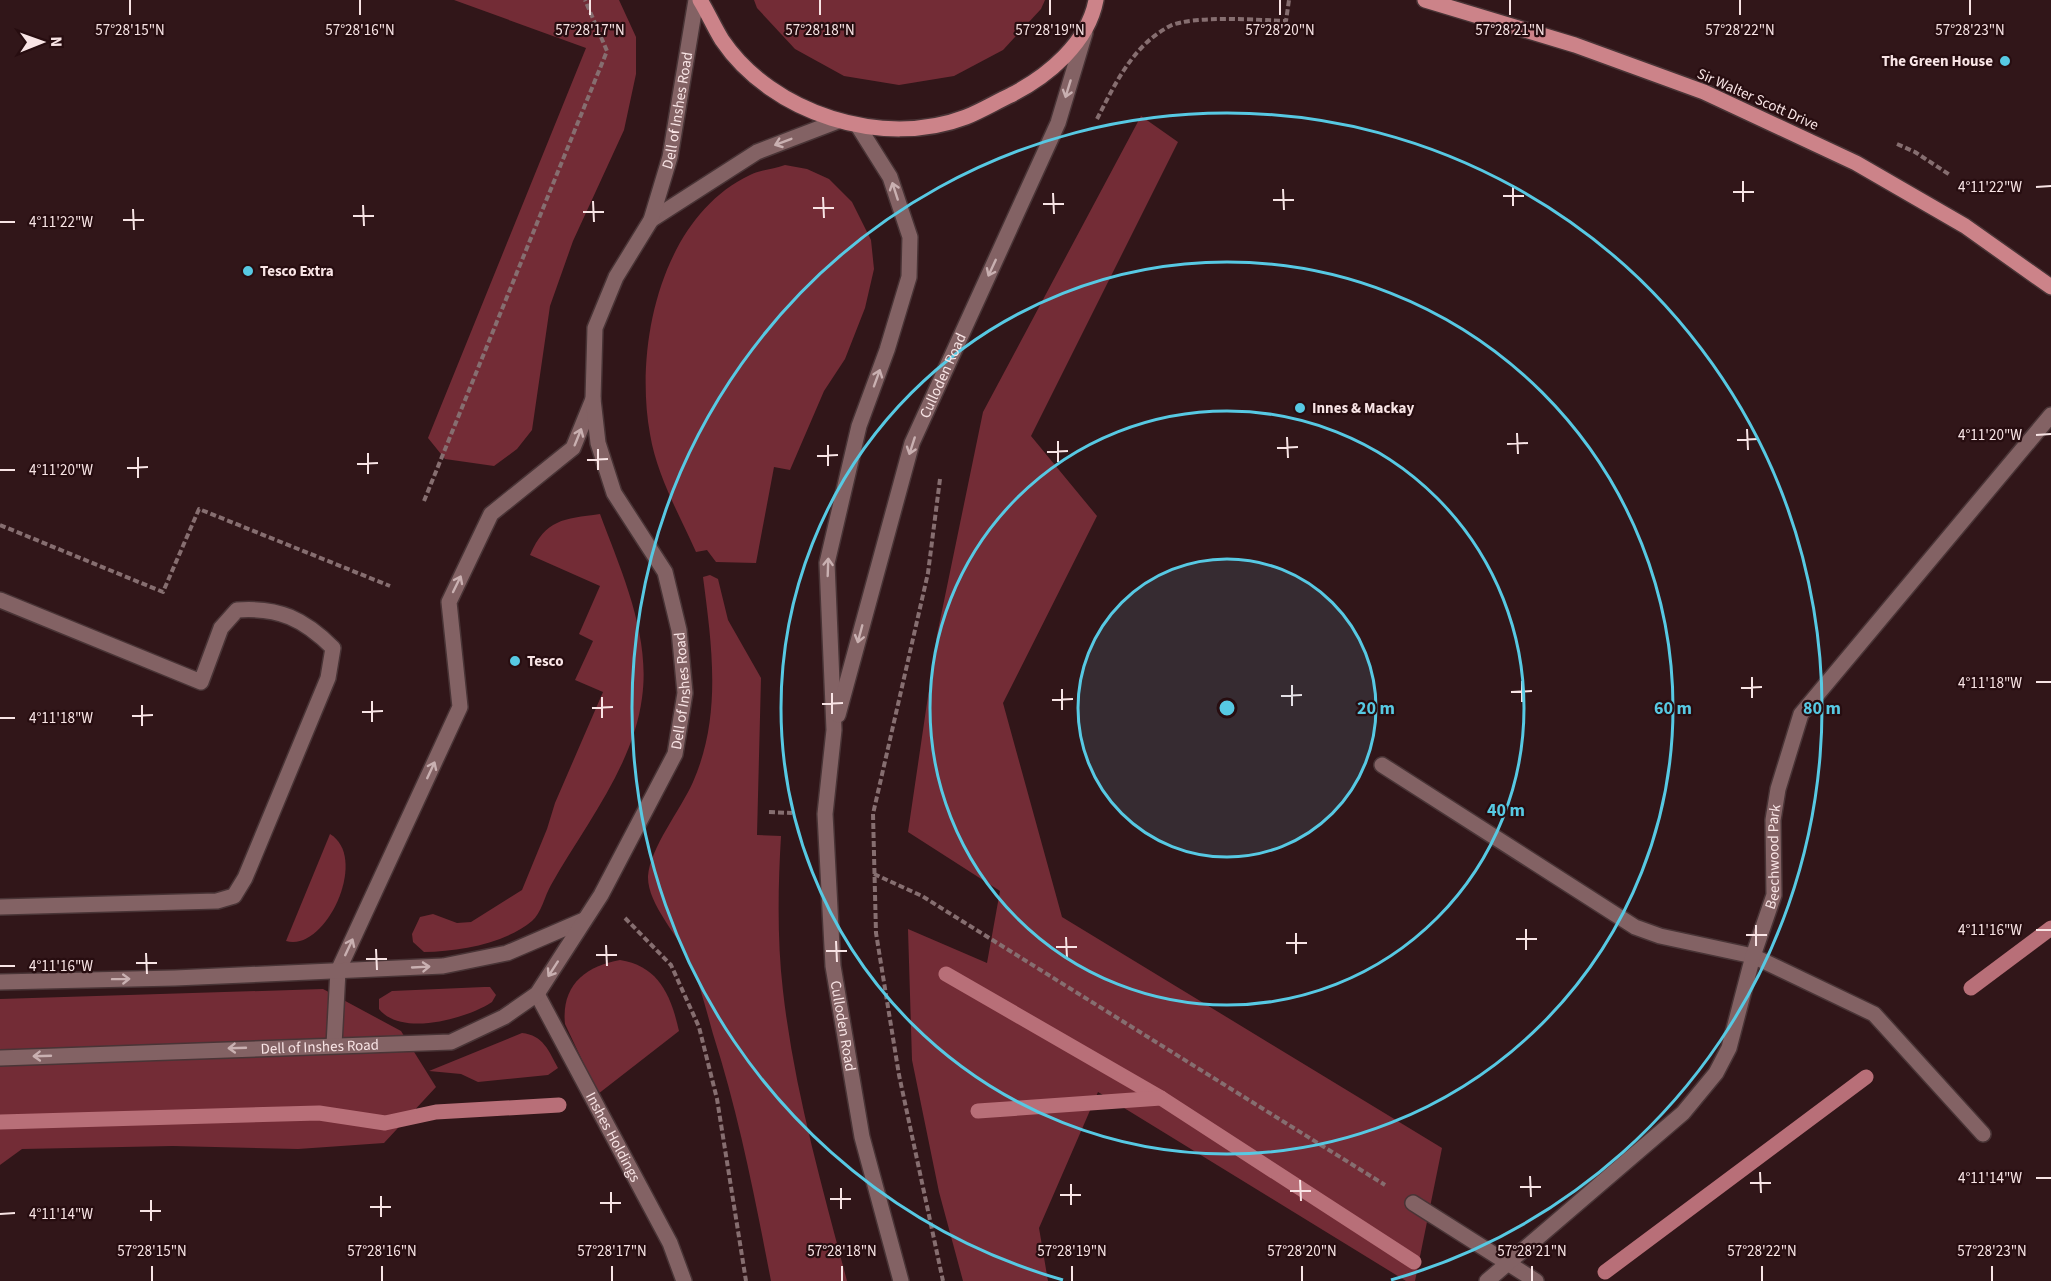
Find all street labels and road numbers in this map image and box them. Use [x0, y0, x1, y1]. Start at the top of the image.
street label: Dell of Inshes Road [657, 50, 698, 172]
street label: Sir Walter Scott Drive [1694, 63, 1822, 136]
street label: Culloden Road [915, 330, 972, 422]
street label: Dell of Inshes Road [666, 631, 696, 751]
street label: Beechwood Park [1760, 802, 1786, 912]
street label: Culloden Road [825, 979, 861, 1073]
street label: Dell of Inshes Road [260, 1035, 379, 1060]
street label: Inshes Holdings [580, 1088, 646, 1186]

